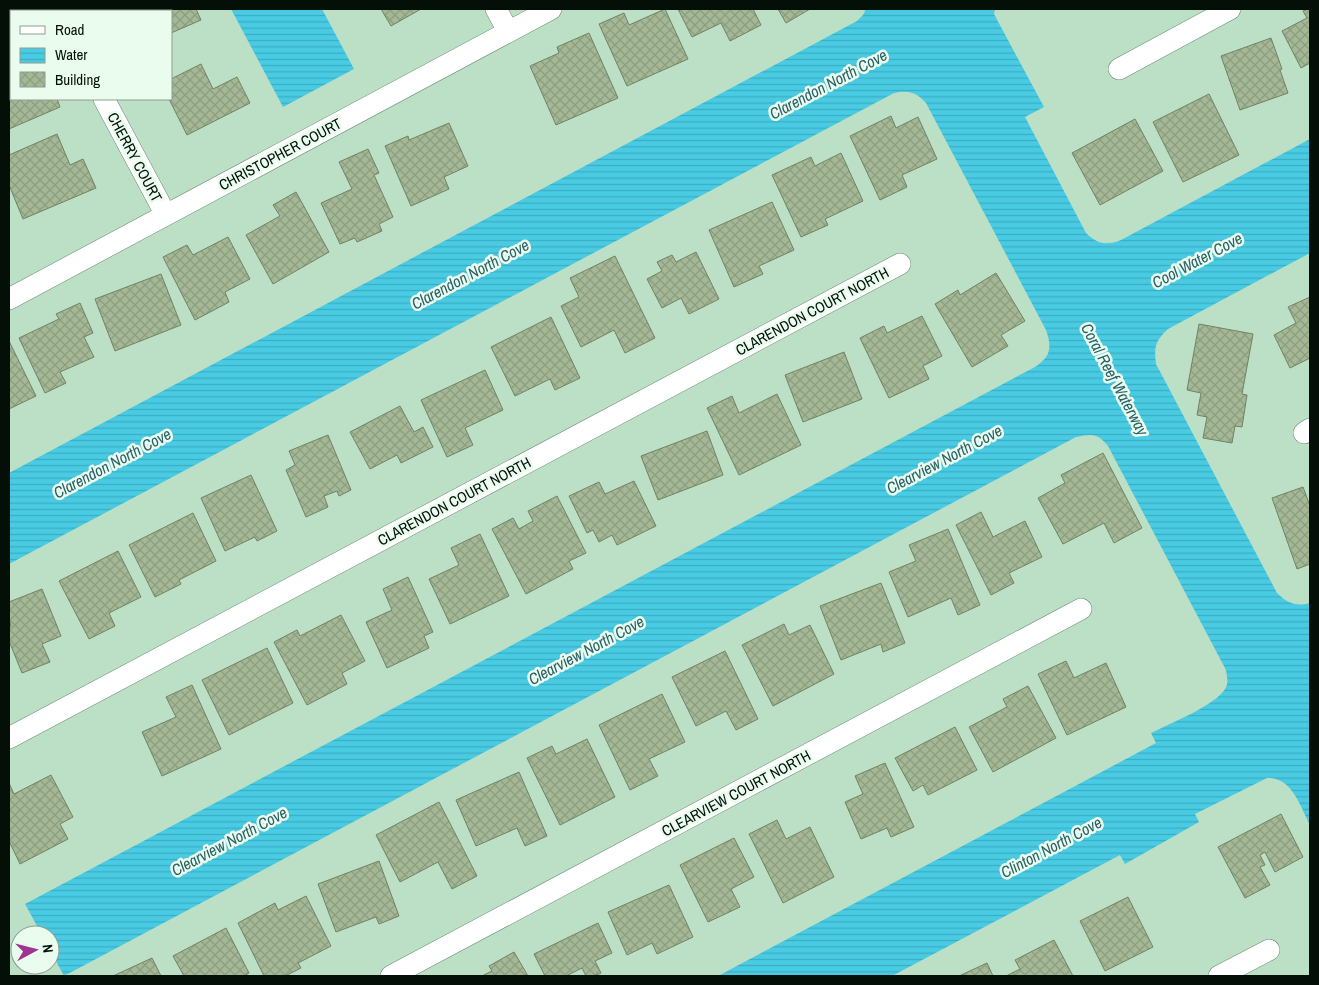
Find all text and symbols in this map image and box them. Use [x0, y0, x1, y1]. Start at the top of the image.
legend [10, 10, 172, 100]
text: Road [55, 19, 84, 40]
text: Water [55, 44, 87, 65]
water label: Clarendon North Cove [765, 44, 891, 124]
text: Building [55, 69, 100, 90]
street label: CHERRY COURT [103, 109, 168, 206]
street label: CHRISTOPHER COURT [215, 113, 346, 195]
water label: Cool Water Cove [1148, 227, 1246, 293]
water label: Clarendon North Cove [407, 234, 533, 314]
street label: CLARENDON COURT NORTH [732, 262, 892, 360]
water label: Coral Reef Waterway [1076, 319, 1155, 440]
water label: Clearview North Cove [882, 419, 1006, 499]
water label: Clarendon North Cove [49, 423, 175, 503]
street label: CLARENDON COURT NORTH [374, 452, 534, 550]
water label: Clearview North Cove [524, 610, 648, 690]
street label: CLEARVIEW COURT NORTH [658, 745, 814, 841]
water label: Clearview North Cove [167, 801, 291, 881]
water label: Clinton North Cove [997, 811, 1105, 883]
north arrow [10, 925, 60, 975]
text: N [38, 943, 57, 954]

